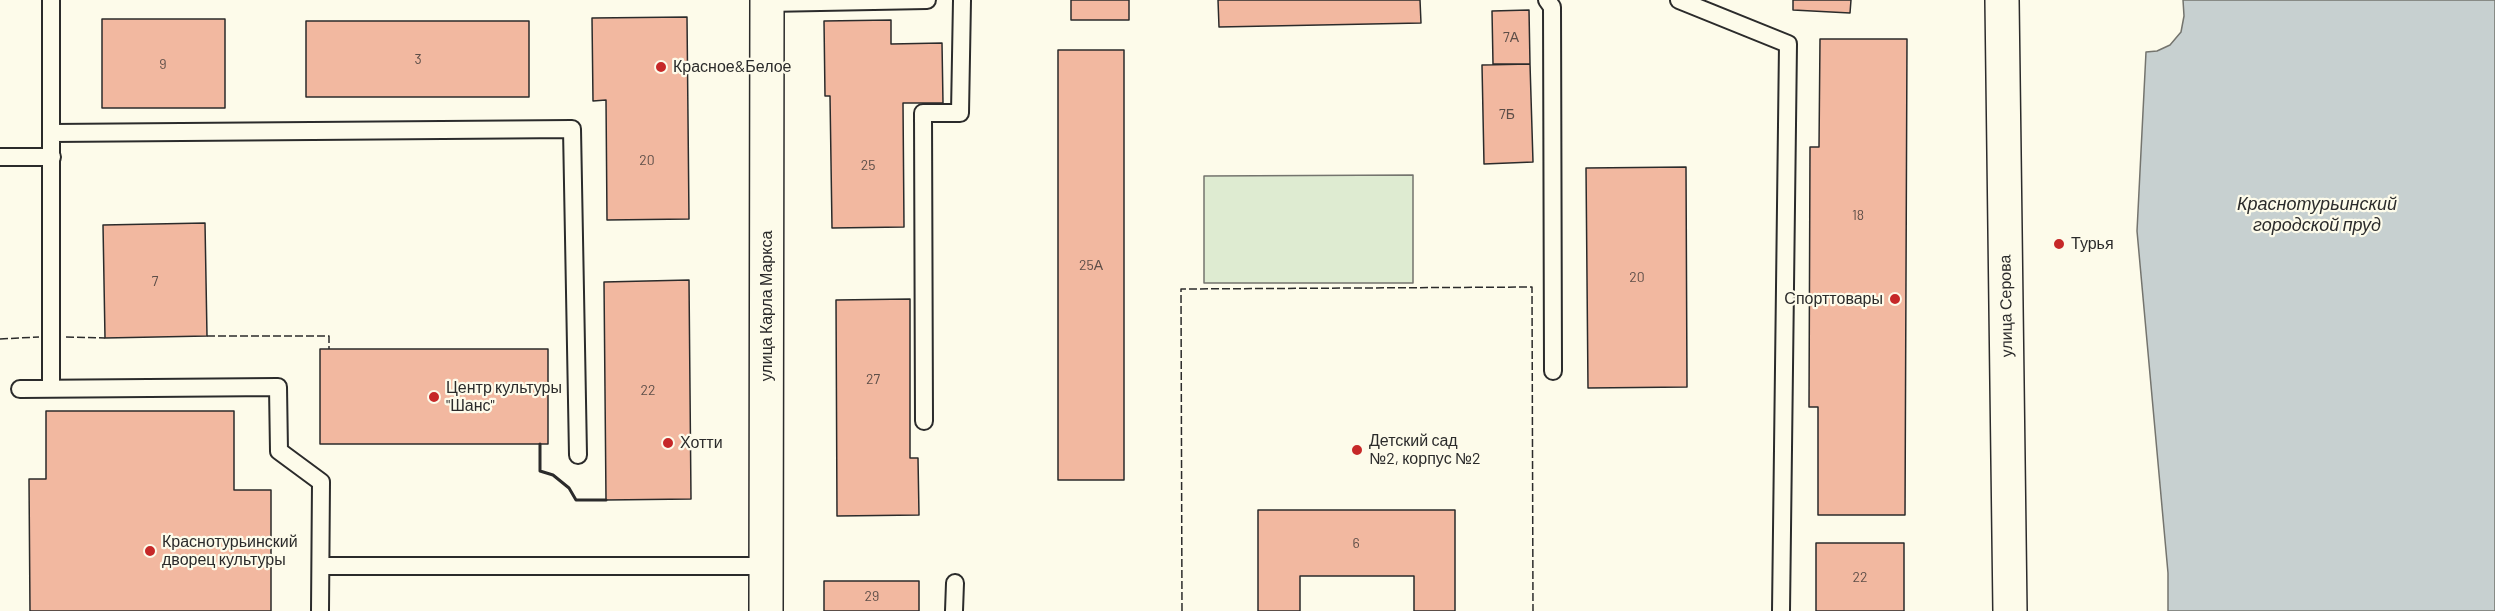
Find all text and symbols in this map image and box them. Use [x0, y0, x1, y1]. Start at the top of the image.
house number: 7А [1503, 29, 1519, 45]
house number: 3 [414, 51, 422, 67]
house number: 9 [159, 56, 167, 72]
place label: Красное&Белое [673, 57, 791, 77]
marker: Красное&Белое [654, 60, 668, 74]
house number: 7Б [1499, 106, 1515, 122]
house number: 20 [639, 152, 655, 168]
house number: 25 [861, 157, 875, 173]
water label: Краснотурьинский городской пруд [2237, 193, 2397, 236]
house number: 18 [1852, 207, 1864, 223]
street label: улица Карла Маркса [757, 231, 777, 381]
place label: Турья [2071, 234, 2114, 254]
marker: Турья [2052, 237, 2066, 251]
street label: улица Серова [1996, 255, 2016, 357]
house number: 25А [1079, 257, 1103, 273]
house number: 20 [1629, 269, 1645, 285]
house number: 7 [152, 273, 158, 289]
place label: Спорттовары [1784, 289, 1883, 309]
marker: Спорттовары [1888, 292, 1902, 306]
house number: 27 [866, 371, 880, 387]
place label: Центр культуры "Шанс" [446, 378, 562, 416]
house number: 22 [640, 382, 656, 398]
marker: Центр культуры "Шанс" [427, 390, 441, 404]
place label: Детский сад №2, корпус №2 [1369, 431, 1481, 469]
place label: Хотти [680, 433, 723, 453]
marker: Хотти [661, 436, 675, 450]
marker: Детский сад №2, корпус №2 [1350, 443, 1364, 457]
place label: Краснотурьинский дворец культуры [162, 532, 298, 570]
house number: 6 [1352, 535, 1360, 551]
marker: Краснотурьинский дворец культуры [143, 544, 157, 558]
house number: 22 [1852, 569, 1868, 585]
house number: 29 [865, 588, 879, 604]

